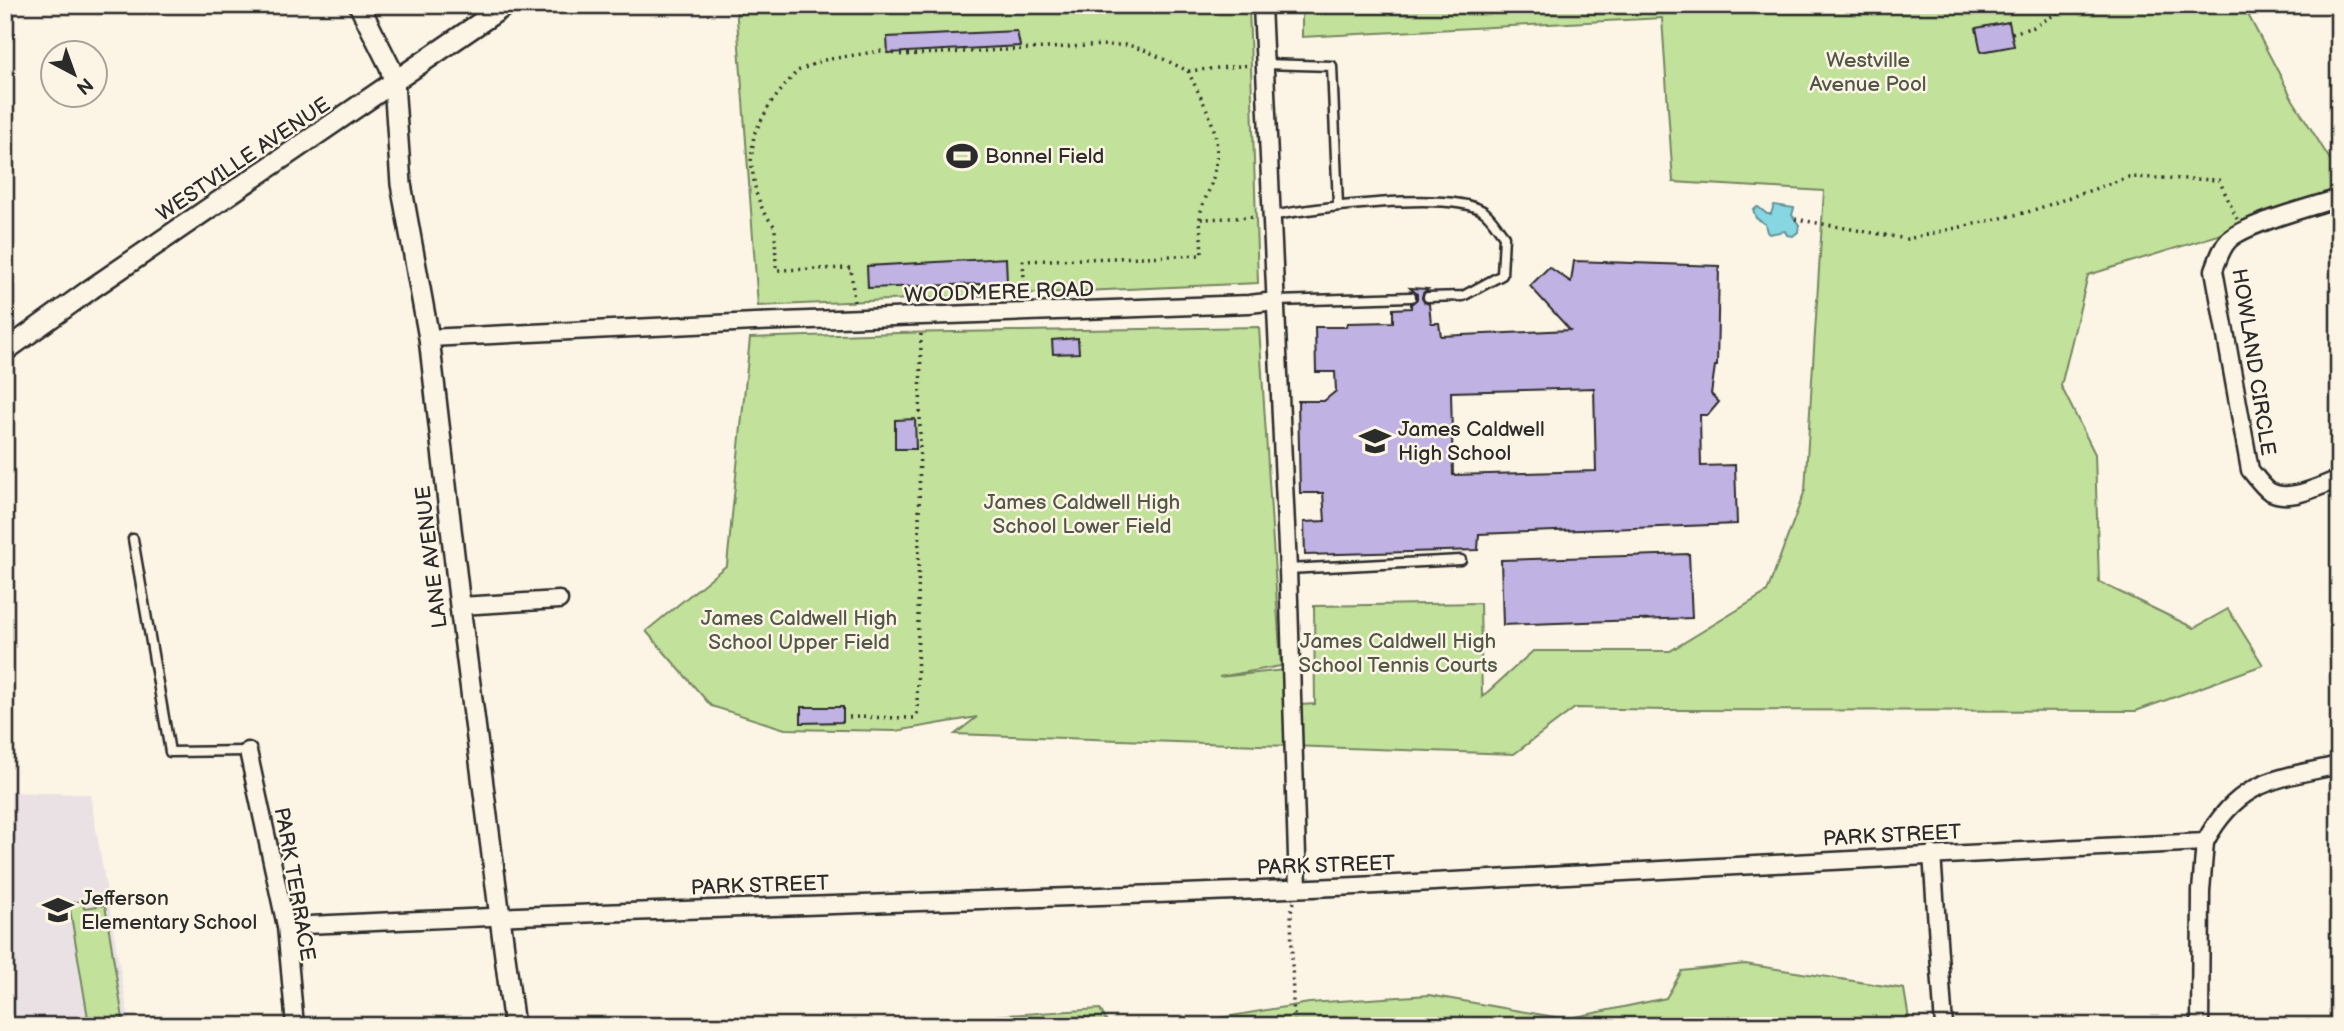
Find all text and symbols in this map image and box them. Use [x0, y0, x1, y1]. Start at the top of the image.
north arrow [38, 38, 108, 108]
park label: Westville Avenue Pool [1809, 48, 1927, 97]
text: N [71, 72, 97, 99]
street label: WESTVILLE AVENUE [152, 92, 335, 227]
sports icon: Bonnel Field [945, 139, 979, 173]
place label: Bonnel Field [985, 144, 1104, 169]
street label: HOWLAND CIRCLE [2226, 267, 2281, 457]
street label: WOODMERE ROAD [904, 277, 1095, 308]
place label: James Caldwell High School [1398, 417, 1545, 466]
school or university icon: James Caldwell High School [1358, 424, 1392, 458]
street label: LANE AVENUE [410, 484, 453, 629]
park label: James Caldwell High School Lower Field [984, 490, 1180, 539]
park label: James Caldwell High School Upper Field [701, 606, 897, 655]
park label: James Caldwell High School Tennis Courts [1298, 629, 1498, 678]
street label: PARK TERRACE [269, 805, 320, 963]
street label: PARK STREET [1822, 819, 1962, 852]
street label: PARK STREET [1256, 851, 1396, 880]
street label: PARK STREET [690, 871, 830, 900]
place label: Jefferson Elementary School [81, 886, 257, 935]
school or university icon: Jefferson Elementary School [41, 893, 75, 927]

